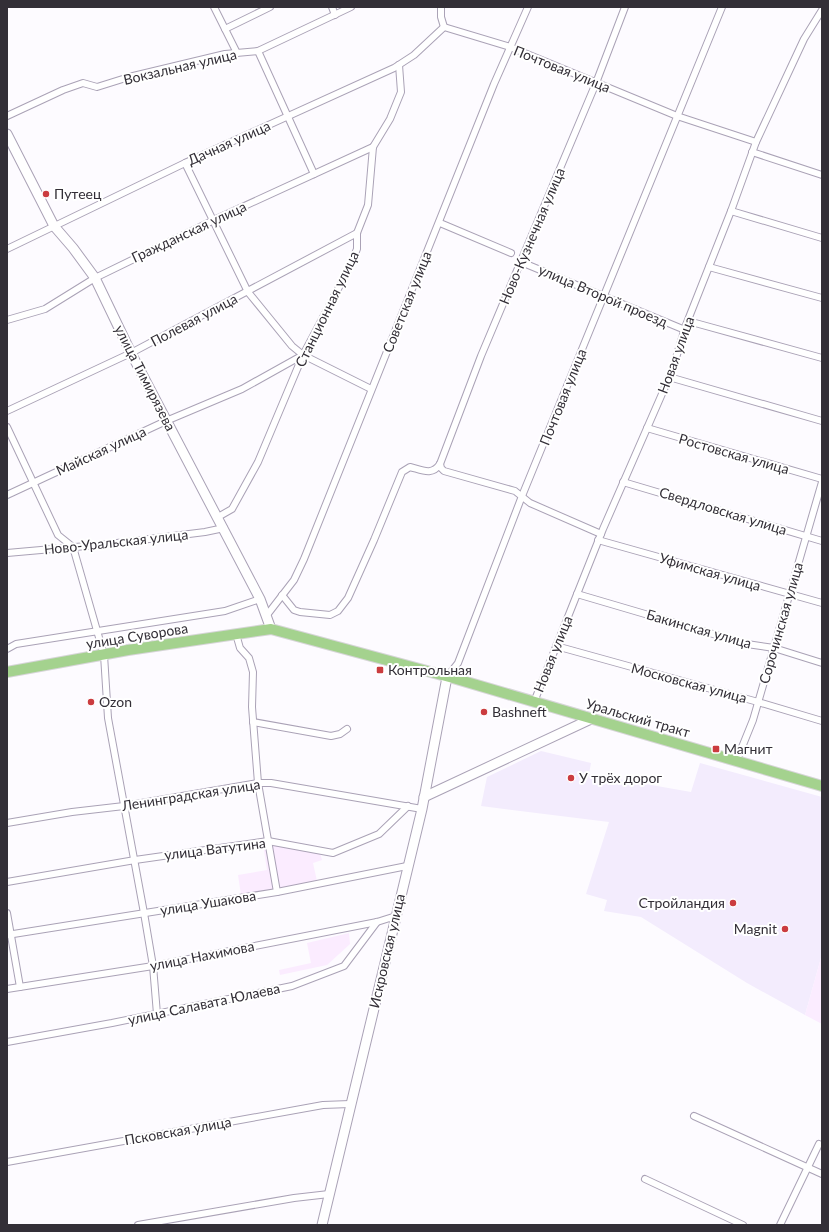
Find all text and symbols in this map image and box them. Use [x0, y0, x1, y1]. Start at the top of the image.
street label: Почтовая улица [511, 41, 613, 96]
street label: Вокзальная улица [122, 45, 238, 88]
street label: Дачная улица [185, 117, 273, 168]
street label: Ново-Кузнечная улица [495, 165, 568, 307]
place label: Путеец [54, 185, 102, 202]
marker: Путеец [41, 189, 51, 199]
street label: Гражданская улица [129, 197, 249, 266]
street label: Станционная улица [291, 248, 362, 369]
street label: Советская улица [378, 249, 435, 355]
street label: улица Второй проезд [536, 261, 671, 331]
street label: Полевая улица [147, 289, 240, 350]
street label: Новая улица [654, 314, 697, 396]
street label: улица Тимирязева [111, 322, 180, 434]
street label: Почтовая улица [535, 346, 590, 448]
street label: Майская улица [53, 422, 149, 479]
street label: Ростовская улица [677, 430, 791, 477]
street label: Свердловская улица [657, 483, 789, 538]
street label: Ново-Уральская улица [43, 525, 189, 558]
street label: Уфимская улица [657, 549, 763, 594]
street label: Сорочинская улица [755, 560, 806, 686]
street label: Бакинская улица [645, 605, 754, 652]
street label: Новая улица [529, 613, 576, 695]
street label: улица Суворова [85, 619, 189, 652]
street label: Московская улица [630, 659, 749, 706]
place label: Контрольная [388, 661, 472, 678]
marker: Контрольная [375, 665, 385, 675]
place label: Ozon [99, 693, 132, 710]
street label: Уральский тракт [584, 695, 692, 740]
marker: Ozon [86, 697, 96, 707]
place label: Bashneft [492, 703, 547, 720]
marker: Bashneft [479, 707, 489, 717]
place label: Магнит [724, 740, 773, 757]
marker: Магнит [711, 744, 721, 754]
place label: У трёх дорог [579, 769, 662, 786]
marker: У трёх дорог [566, 773, 576, 783]
street label: Ленинградская улица [120, 775, 261, 814]
street label: улица Ватутина [163, 834, 267, 863]
street label: улица Ушакова [159, 887, 257, 918]
street label: Искровская улица [365, 892, 408, 1010]
place label: Стройландия [638, 894, 725, 911]
marker: Стройландия [728, 898, 738, 908]
place label: Magnit [734, 920, 777, 937]
marker: Magnit [780, 924, 790, 934]
street label: улица Нахимова [148, 937, 256, 974]
street label: улица Салавата Юлаева [126, 979, 282, 1028]
street label: Псковская улица [123, 1113, 233, 1148]

